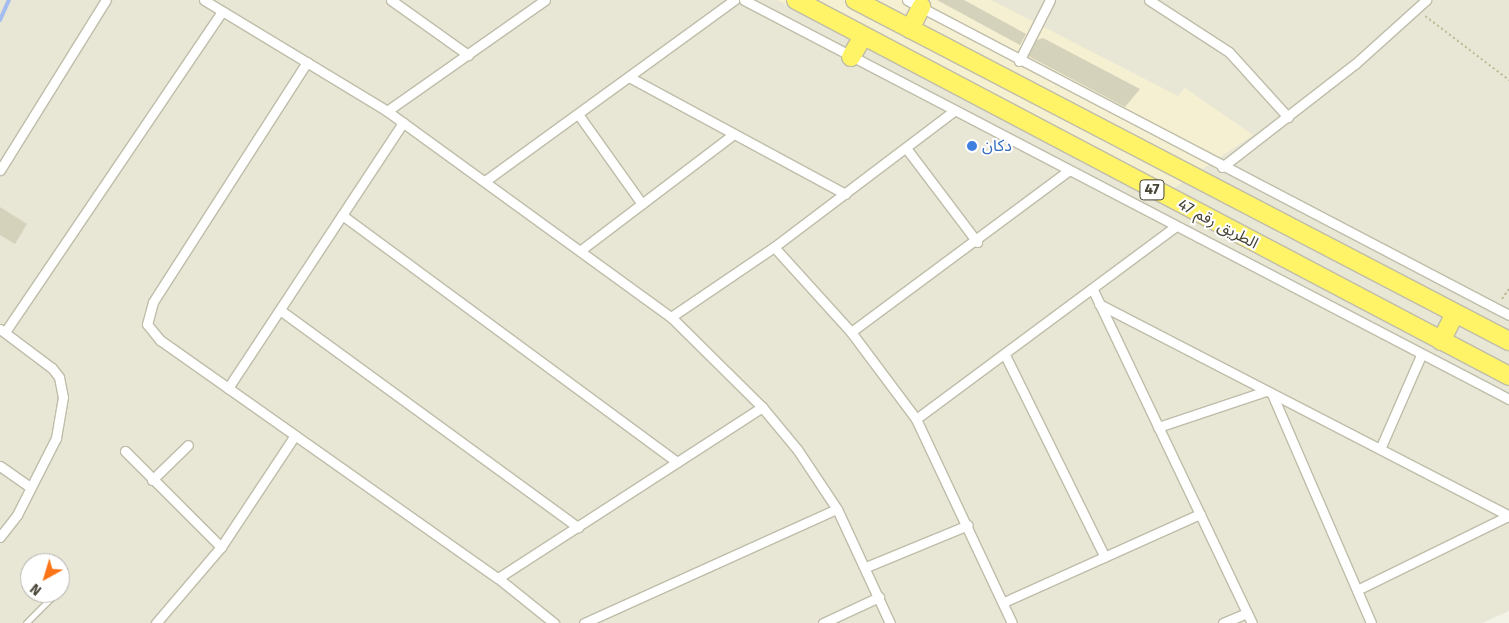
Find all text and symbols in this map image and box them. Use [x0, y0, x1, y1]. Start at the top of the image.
place label: دكان [982, 136, 1012, 156]
marker: دكان [966, 140, 978, 152]
road number: 47 [1138, 178, 1166, 202]
street label: الطريق رقم 47 [1175, 195, 1261, 253]
north arrow [20, 553, 70, 603]
text: N [27, 580, 45, 599]

